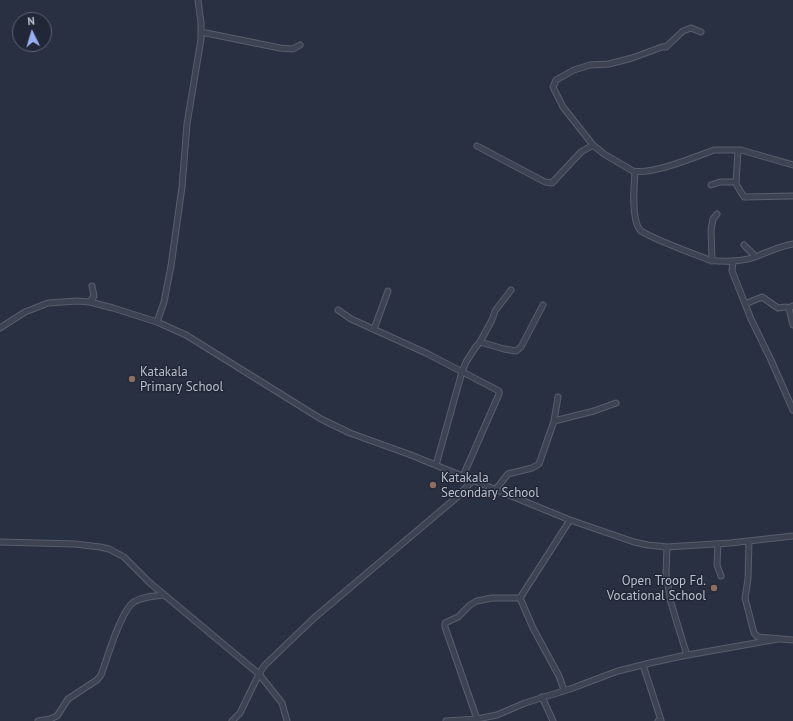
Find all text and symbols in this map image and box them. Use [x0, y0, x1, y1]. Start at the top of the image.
north arrow [12, 12, 52, 52]
text: N [27, 14, 35, 28]
place label: Katakala Primary School [140, 364, 223, 395]
marker: Katakala Primary School [127, 374, 137, 384]
place label: Katakala Secondary School [441, 470, 539, 501]
marker: Katakala Secondary School [428, 480, 438, 490]
place label: Open Troop Fd. Vocational School [607, 573, 706, 604]
marker: Open Troop Fd. Vocational School [709, 583, 719, 593]

